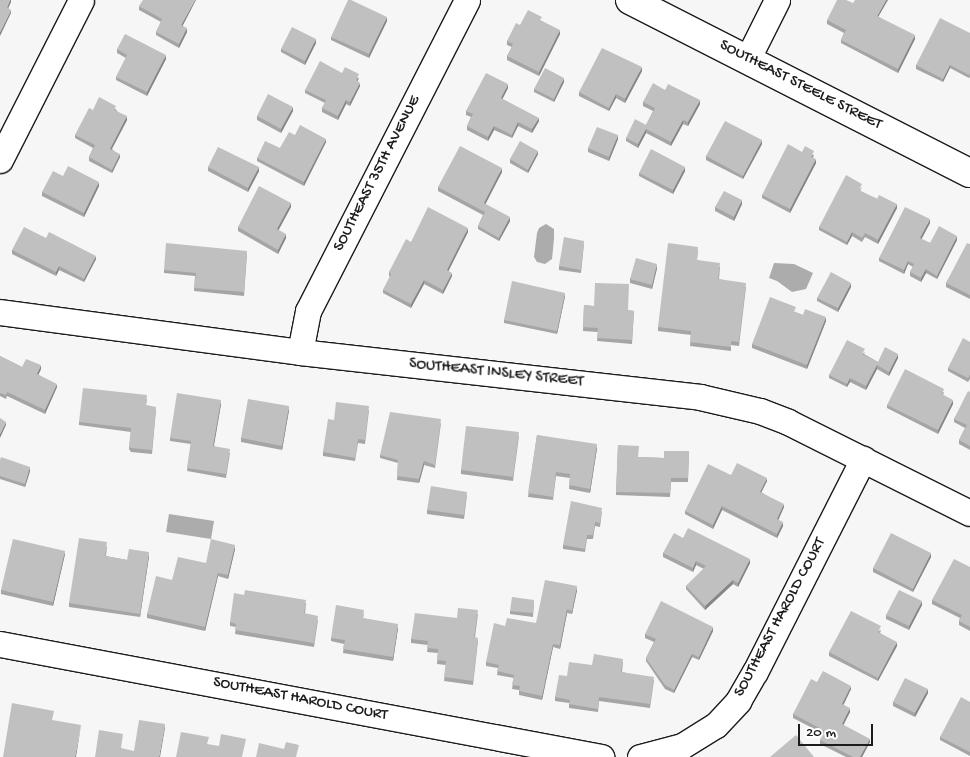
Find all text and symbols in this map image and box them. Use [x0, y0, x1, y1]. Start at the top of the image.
street label: SOUTHEAST STEELE STREET [716, 37, 884, 135]
street label: SOUTHEAST 35TH AVENUE [330, 93, 426, 255]
street label: SOUTHEAST INSLEY STREET [408, 355, 584, 393]
street label: SOUTHEAST HAROLD COURT [731, 535, 831, 701]
street label: SOUTHEAST HAROLD COURT [211, 674, 389, 726]
scale bar [800, 714, 875, 746]
text: 20 m [806, 724, 836, 742]

